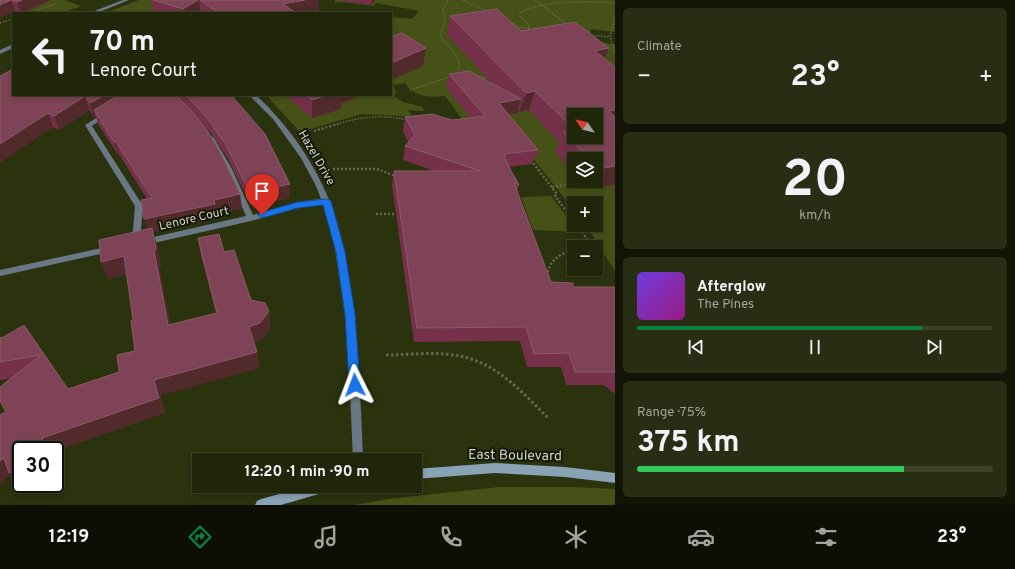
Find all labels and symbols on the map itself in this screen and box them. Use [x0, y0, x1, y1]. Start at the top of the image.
north arrow [567, 108, 603, 144]
street label: Hazel Drive [294, 128, 338, 188]
pin [245, 174, 279, 215]
street label: Lenore Court [157, 203, 231, 235]
position arrow [334, 364, 376, 406]
speed limit sign: 30 [12, 441, 64, 493]
street label: East Boulevard [468, 447, 562, 465]

